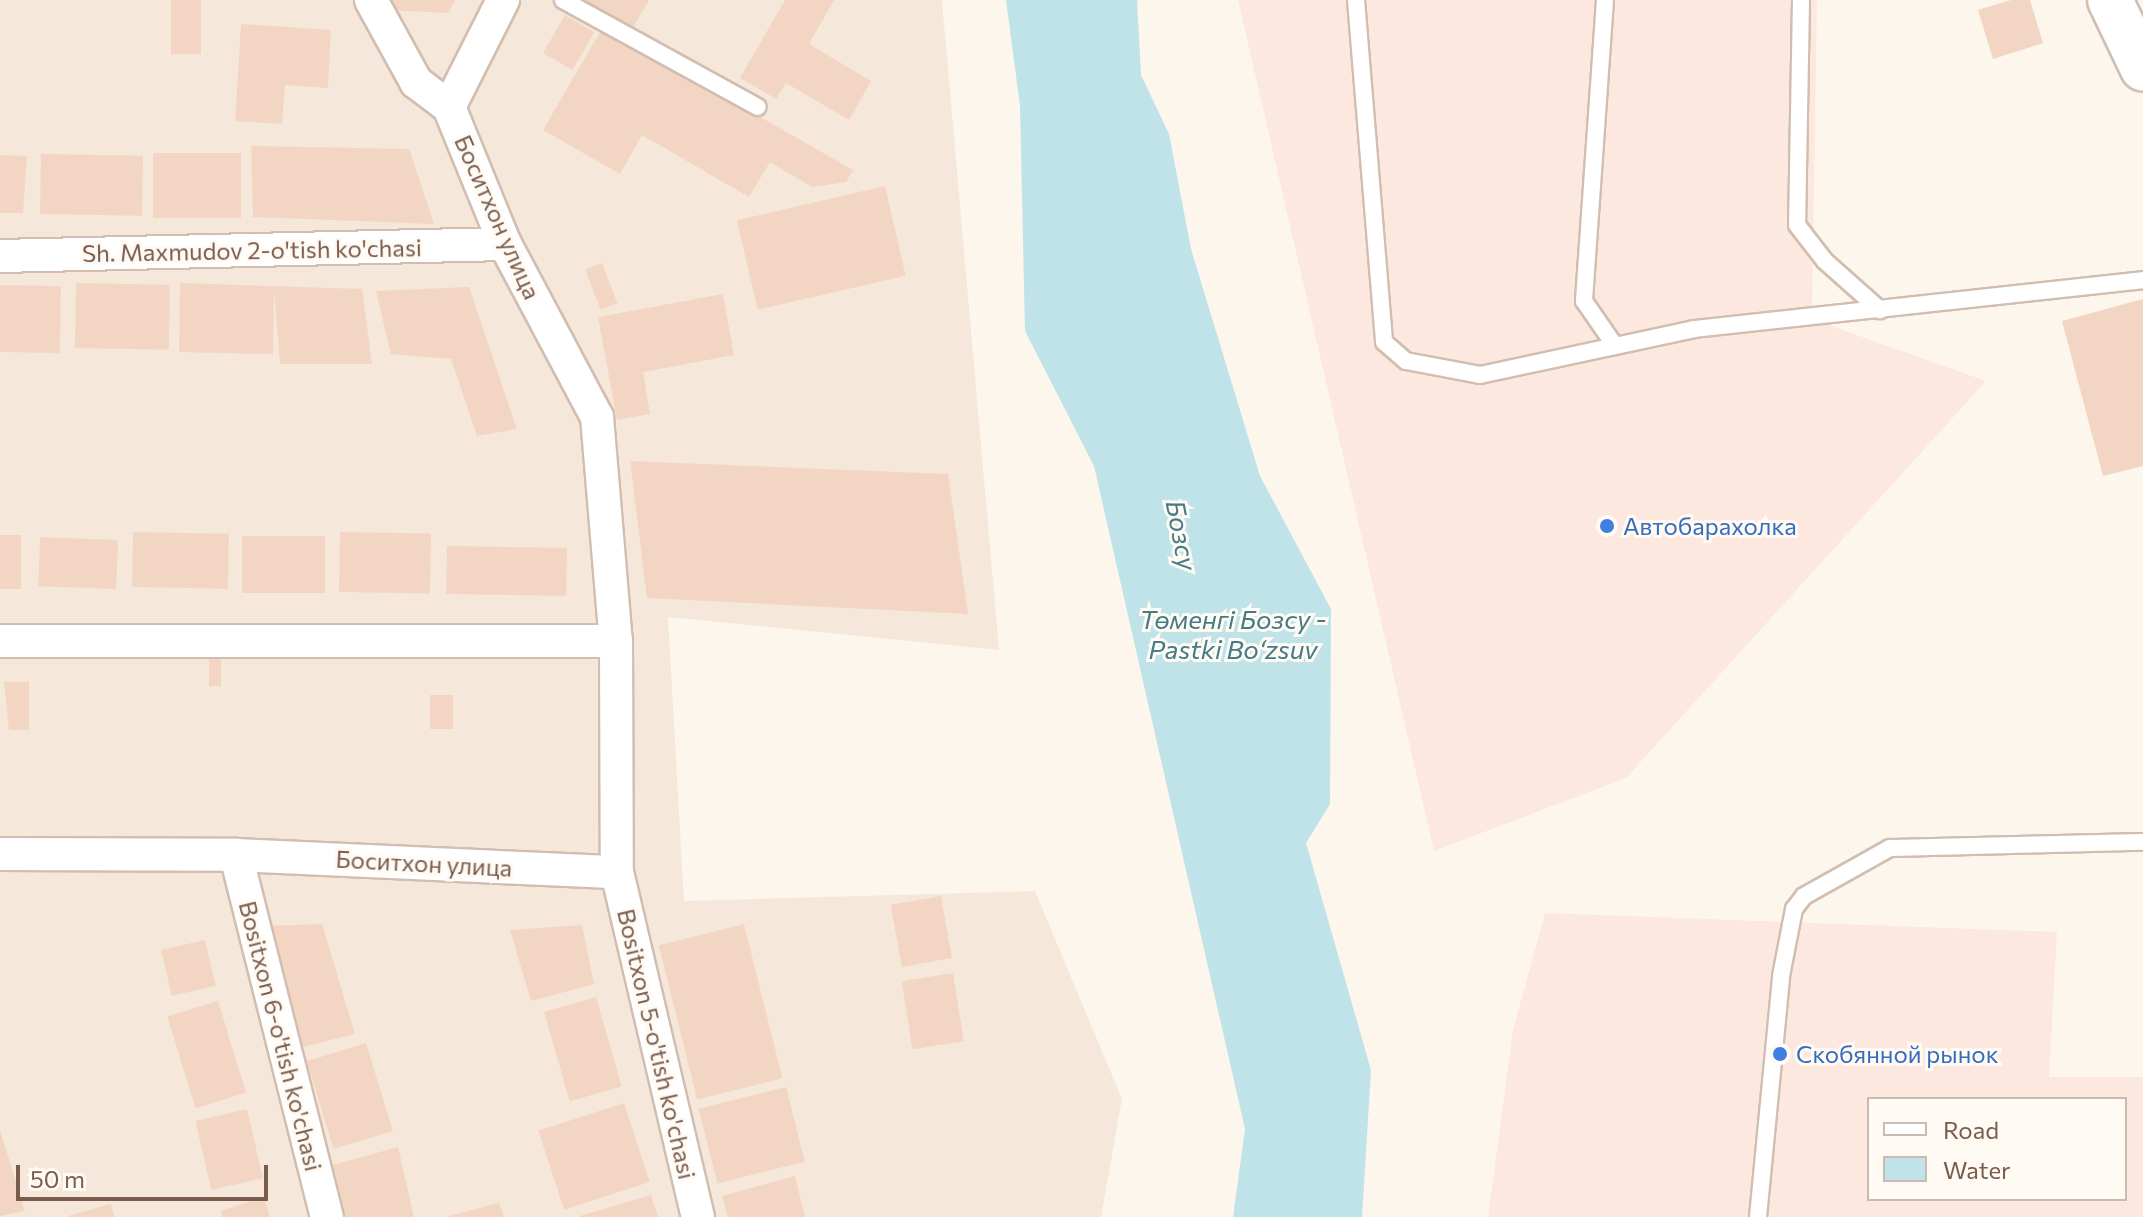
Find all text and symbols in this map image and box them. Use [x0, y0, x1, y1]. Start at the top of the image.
street label: Боситхон улица [449, 130, 547, 304]
street label: Sh. Maxmudov 2-o'tish ko'chasi [82, 233, 422, 267]
water label: Бозсу [1160, 497, 1204, 573]
place label: Автобарахолка [1623, 512, 1797, 540]
marker: Автобарахолка [1598, 517, 1616, 535]
water label: Төменгі Бозсу - Pastki Boʻzsuv [1140, 603, 1326, 664]
street label: Боситхон улица [335, 844, 513, 882]
street label: Bositxon 6-o'tish ko'chasi [233, 898, 329, 1174]
street label: Bositxon 5-o'tish ko'chasi [612, 906, 702, 1182]
place label: Скобянной рынок [1796, 1040, 1998, 1068]
marker: Скобянной рынок [1771, 1045, 1789, 1063]
legend [1867, 1097, 2127, 1201]
text: Road [1943, 1115, 1999, 1144]
scale bar [20, 1149, 272, 1199]
text: Water [1943, 1155, 2011, 1184]
text: 50 m [30, 1164, 85, 1193]

